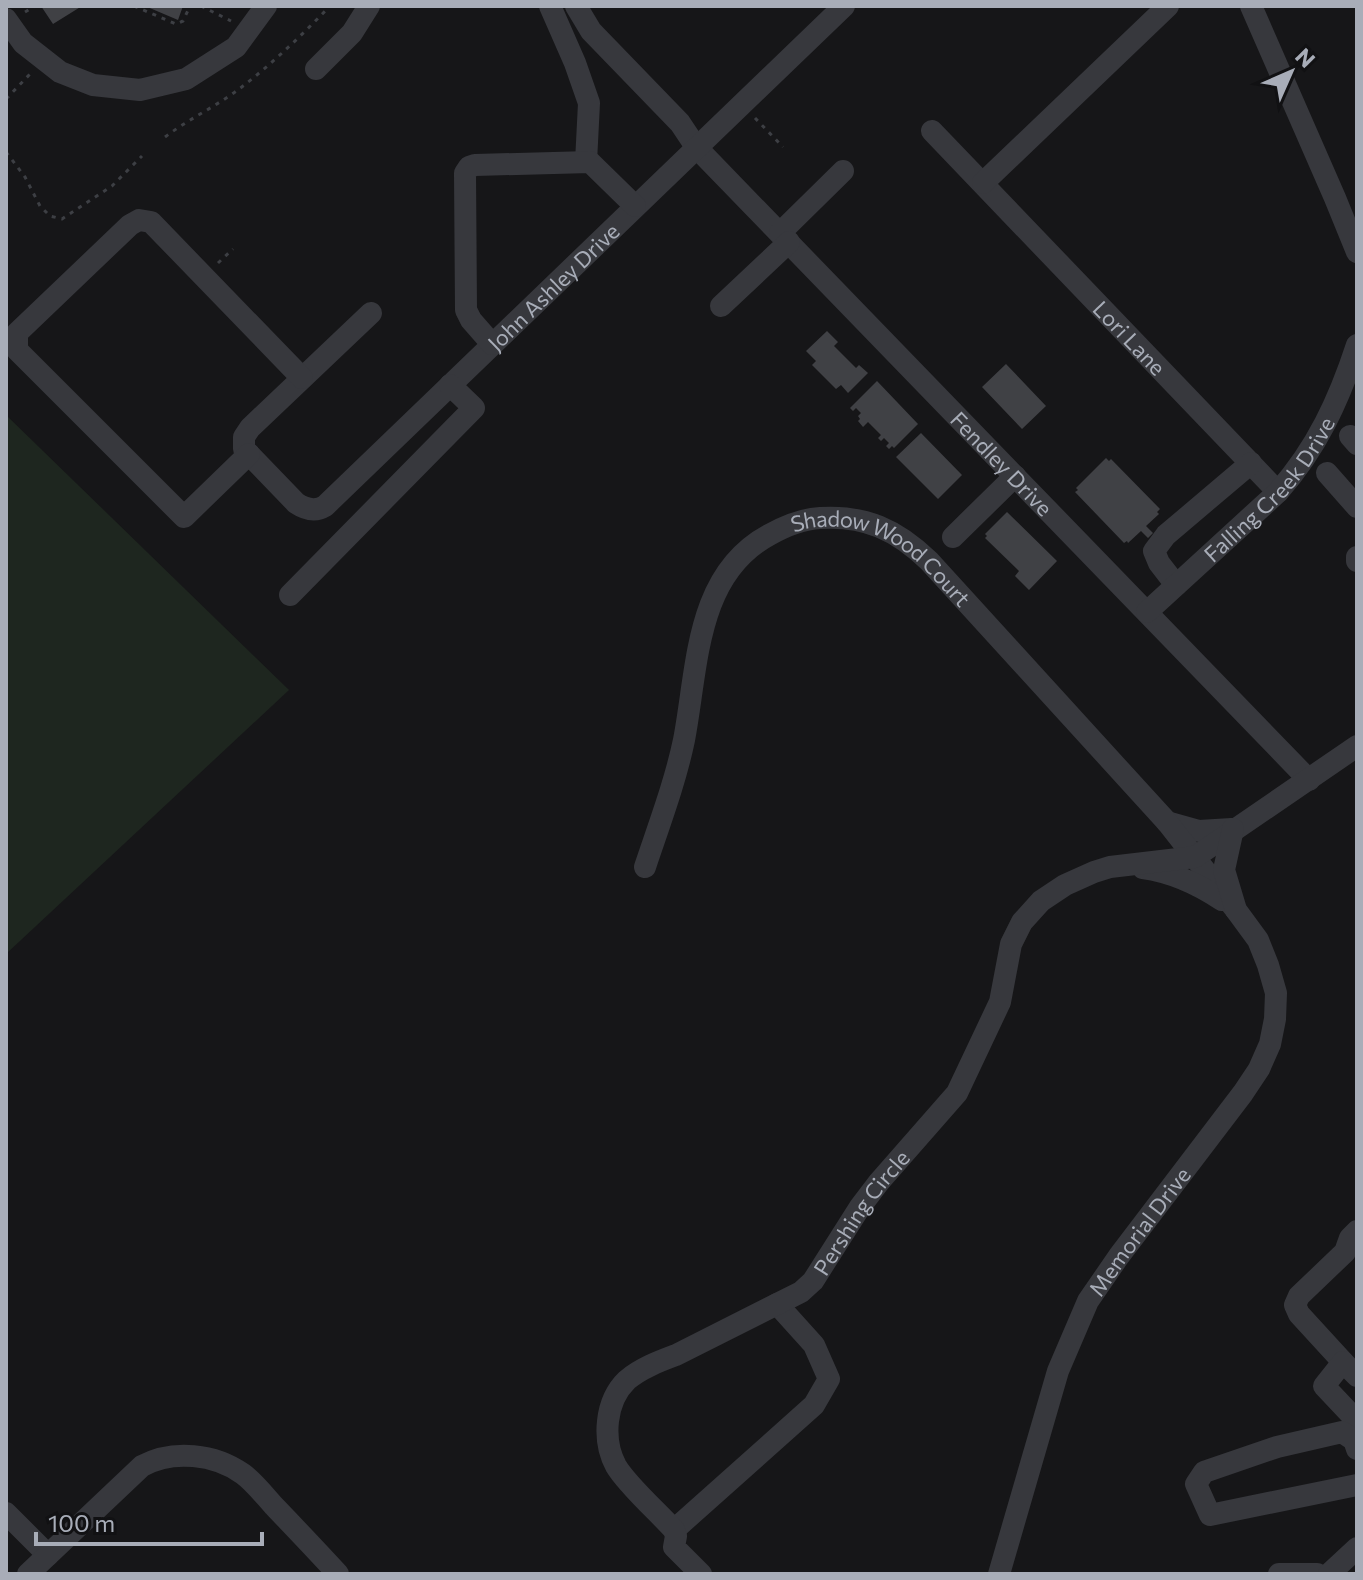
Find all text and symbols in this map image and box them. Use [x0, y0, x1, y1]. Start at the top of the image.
north arrow [1251, 32, 1331, 112]
text: N [1290, 42, 1321, 73]
street label: John Ashley Drive [481, 217, 624, 356]
street label: Lori Lane [1088, 295, 1172, 380]
street label: Fendley Drive [946, 405, 1059, 521]
street label: Falling Creek Drive [1198, 412, 1340, 567]
street label: Shadow Wood Court [787, 504, 977, 611]
street label: Pershing Circle [807, 1144, 915, 1280]
street label: Memorial Drive [1082, 1161, 1196, 1301]
scale bar [36, 1496, 262, 1546]
text: 100 m [48, 1508, 115, 1537]

